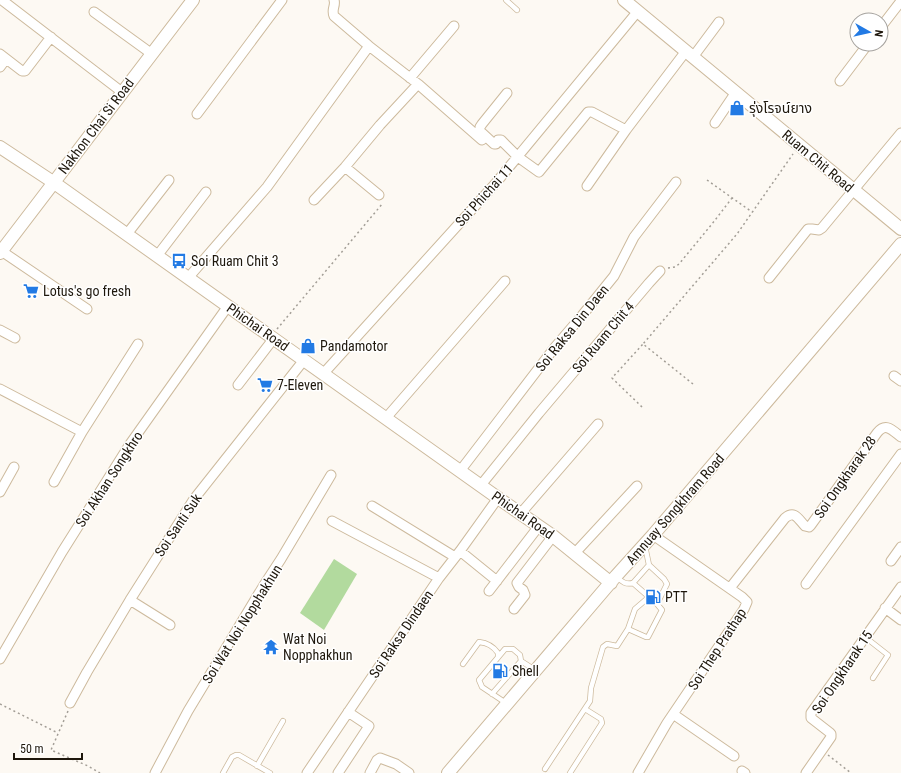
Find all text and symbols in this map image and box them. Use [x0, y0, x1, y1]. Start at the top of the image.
north arrow [849, 12, 889, 52]
text: N [871, 29, 885, 38]
street label: Nakhon Chai Si Road [55, 75, 137, 177]
shop icon: รุ่งโรจน์ยาง [728, 99, 746, 117]
place label: รุ่งโรจน์ยาง [749, 100, 812, 117]
street label: Ruam Chit Road [779, 127, 857, 195]
street label: Soi Phichai 11 [452, 160, 516, 230]
bus stop icon: Soi Ruam Chit 3 [170, 252, 188, 270]
place label: Soi Ruam Chit 3 [191, 253, 279, 269]
supermarket icon: Lotus's go fresh [22, 282, 40, 300]
street label: Soi Raksa Din Daen [532, 282, 612, 374]
place label: Lotus's go fresh [43, 283, 131, 299]
street label: Soi Ruam Chit 4 [569, 298, 637, 376]
street label: Phichai Road [224, 300, 292, 354]
shop icon: Pandamotor [299, 337, 317, 355]
place label: Pandamotor [320, 338, 388, 354]
supermarket icon: 7-Eleven [256, 376, 274, 394]
place label: 7-Eleven [277, 377, 323, 393]
street label: Soi Akhan Songkhro [72, 428, 146, 530]
street label: Soi Ongkharak 28 [811, 433, 879, 521]
street label: Amnuay Songkhram Road [623, 450, 727, 568]
street label: Phichai Road [489, 488, 557, 542]
street label: Soi Santi Suk [151, 490, 205, 559]
street label: Soi Wat Noi Nopphakhun [199, 562, 285, 686]
street label: Soi Raksa Dindaen [366, 587, 436, 681]
fuel station icon: PTT [644, 588, 662, 606]
place label: PTT [665, 589, 687, 605]
street label: Soi Thep Prathap [685, 605, 749, 693]
street label: Soi Ongkharak 15 [808, 627, 876, 717]
place label: Wat Noi Nopphakhun [283, 631, 353, 663]
temple icon: Wat Noi Nopphakhun [262, 638, 280, 656]
fuel station icon: Shell [491, 662, 509, 680]
place label: Shell [512, 663, 539, 679]
scale bar [14, 735, 82, 761]
text: 50 m [20, 742, 44, 756]

